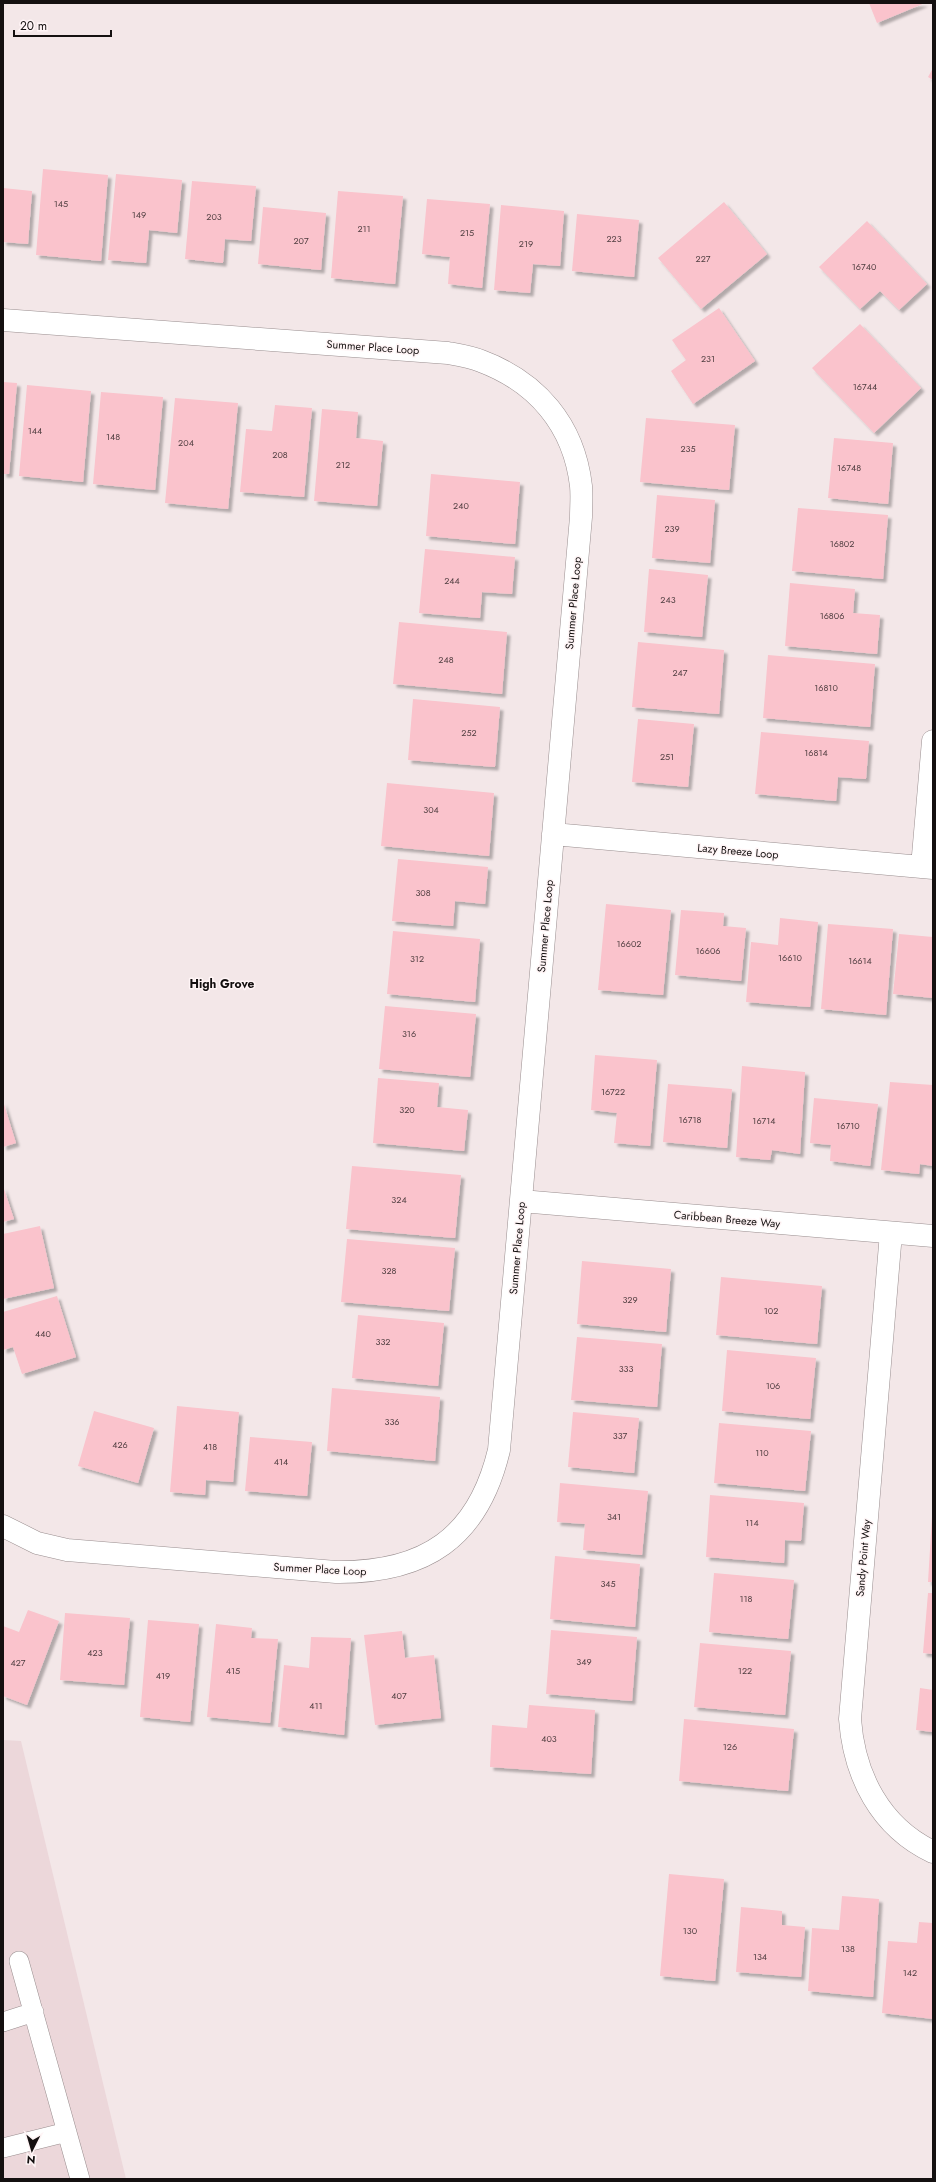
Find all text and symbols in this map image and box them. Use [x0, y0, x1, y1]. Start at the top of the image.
scale bar [14, 12, 111, 38]
text: 20 m [20, 17, 47, 35]
house number: 145 [54, 197, 68, 210]
house number: 149 [132, 208, 146, 221]
house number: 203 [206, 210, 222, 223]
house number: 211 [357, 222, 371, 235]
house number: 215 [460, 226, 474, 239]
house number: 223 [606, 232, 622, 245]
house number: 207 [293, 234, 309, 247]
house number: 219 [519, 237, 533, 250]
house number: 227 [696, 252, 711, 265]
house number: 16740 [852, 260, 877, 273]
street label: Summer Place Loop [326, 336, 420, 358]
house number: 231 [701, 352, 715, 365]
house number: 16744 [853, 380, 877, 393]
house number: 144 [28, 424, 42, 437]
house number: 148 [106, 430, 120, 443]
house number: 204 [178, 436, 194, 449]
house number: 235 [680, 442, 696, 455]
house number: 208 [272, 448, 288, 461]
house number: 212 [336, 458, 350, 471]
house number: 16748 [837, 461, 861, 474]
house number: 240 [453, 499, 469, 512]
house number: 239 [664, 522, 680, 535]
house number: 16802 [830, 537, 854, 550]
street label: Summer Place Loop [561, 556, 585, 650]
house number: 244 [444, 574, 460, 587]
house number: 243 [660, 593, 676, 606]
house number: 16806 [820, 609, 844, 622]
house number: 248 [438, 653, 454, 666]
house number: 247 [672, 666, 688, 679]
house number: 16810 [814, 681, 838, 694]
house number: 252 [461, 726, 477, 739]
house number: 16814 [804, 746, 828, 759]
house number: 251 [660, 750, 674, 763]
house number: 304 [423, 803, 439, 816]
street label: Lazy Breeze Loop [697, 839, 779, 863]
street label: Summer Place Loop [533, 879, 557, 973]
house number: 308 [415, 886, 431, 899]
house number: 16602 [617, 937, 641, 950]
house number: 16606 [695, 944, 721, 957]
house number: 16610 [778, 951, 803, 964]
house number: 312 [410, 952, 424, 965]
house number: 16614 [848, 954, 872, 967]
district label: High Grove [190, 975, 255, 993]
house number: 316 [402, 1027, 416, 1040]
house number: 16722 [601, 1085, 625, 1098]
house number: 320 [399, 1103, 415, 1116]
house number: 16718 [679, 1113, 702, 1126]
house number: 16714 [752, 1114, 776, 1127]
house number: 16710 [836, 1119, 860, 1132]
house number: 324 [391, 1193, 407, 1206]
street label: Summer Place Loop [505, 1201, 529, 1295]
street label: Caribbean Breeze Way [673, 1206, 781, 1232]
house number: 328 [382, 1264, 397, 1277]
house number: 329 [622, 1293, 638, 1306]
house number: 102 [764, 1304, 778, 1317]
house number: 440 [35, 1327, 52, 1340]
house number: 332 [376, 1335, 390, 1348]
house number: 333 [619, 1362, 633, 1375]
house number: 106 [766, 1379, 780, 1392]
house number: 336 [384, 1415, 400, 1428]
house number: 337 [613, 1429, 627, 1442]
house number: 426 [112, 1438, 128, 1451]
house number: 418 [203, 1440, 217, 1453]
house number: 110 [755, 1446, 769, 1459]
house number: 414 [274, 1455, 288, 1468]
house number: 341 [607, 1510, 621, 1523]
house number: 114 [745, 1516, 759, 1529]
street label: Sandy Point Way [852, 1518, 874, 1597]
street label: Summer Place Loop [273, 1559, 367, 1579]
house number: 345 [600, 1577, 616, 1590]
house number: 118 [739, 1592, 753, 1605]
house number: 423 [87, 1646, 103, 1659]
house number: 349 [576, 1655, 592, 1668]
house number: 427 [10, 1656, 26, 1669]
house number: 415 [226, 1664, 240, 1677]
house number: 122 [738, 1664, 752, 1677]
house number: 419 [156, 1669, 170, 1682]
house number: 407 [391, 1689, 407, 1702]
house number: 411 [309, 1699, 323, 1712]
house number: 403 [541, 1732, 557, 1745]
house number: 126 [723, 1740, 737, 1753]
house number: 130 [683, 1924, 698, 1937]
house number: 138 [841, 1942, 855, 1955]
house number: 134 [753, 1950, 767, 1963]
house number: 142 [903, 1966, 917, 1979]
north arrow [12, 2130, 52, 2170]
text: N [26, 2152, 36, 2168]

